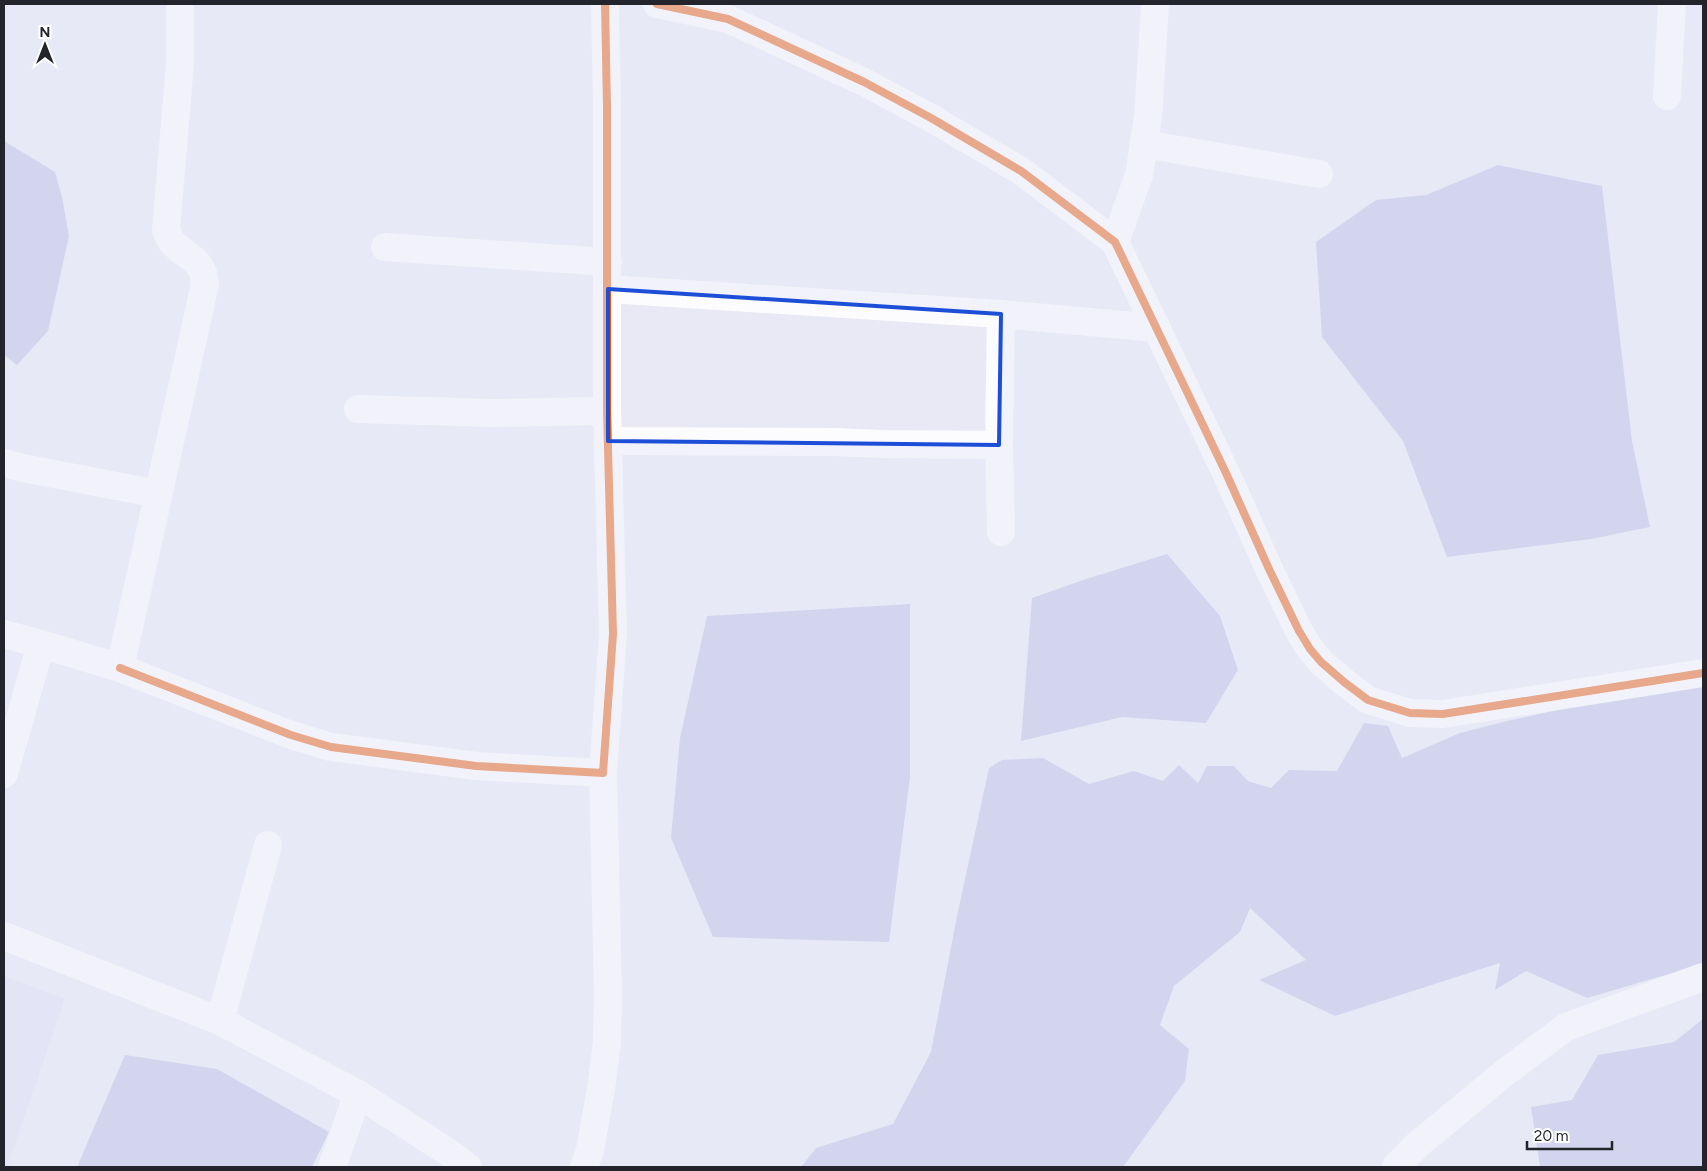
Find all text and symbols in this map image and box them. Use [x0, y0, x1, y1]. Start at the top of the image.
north arrow [20, 20, 70, 70]
text: N [40, 24, 50, 41]
scale bar [1527, 1118, 1612, 1150]
text: 20 m [1534, 1127, 1568, 1145]

